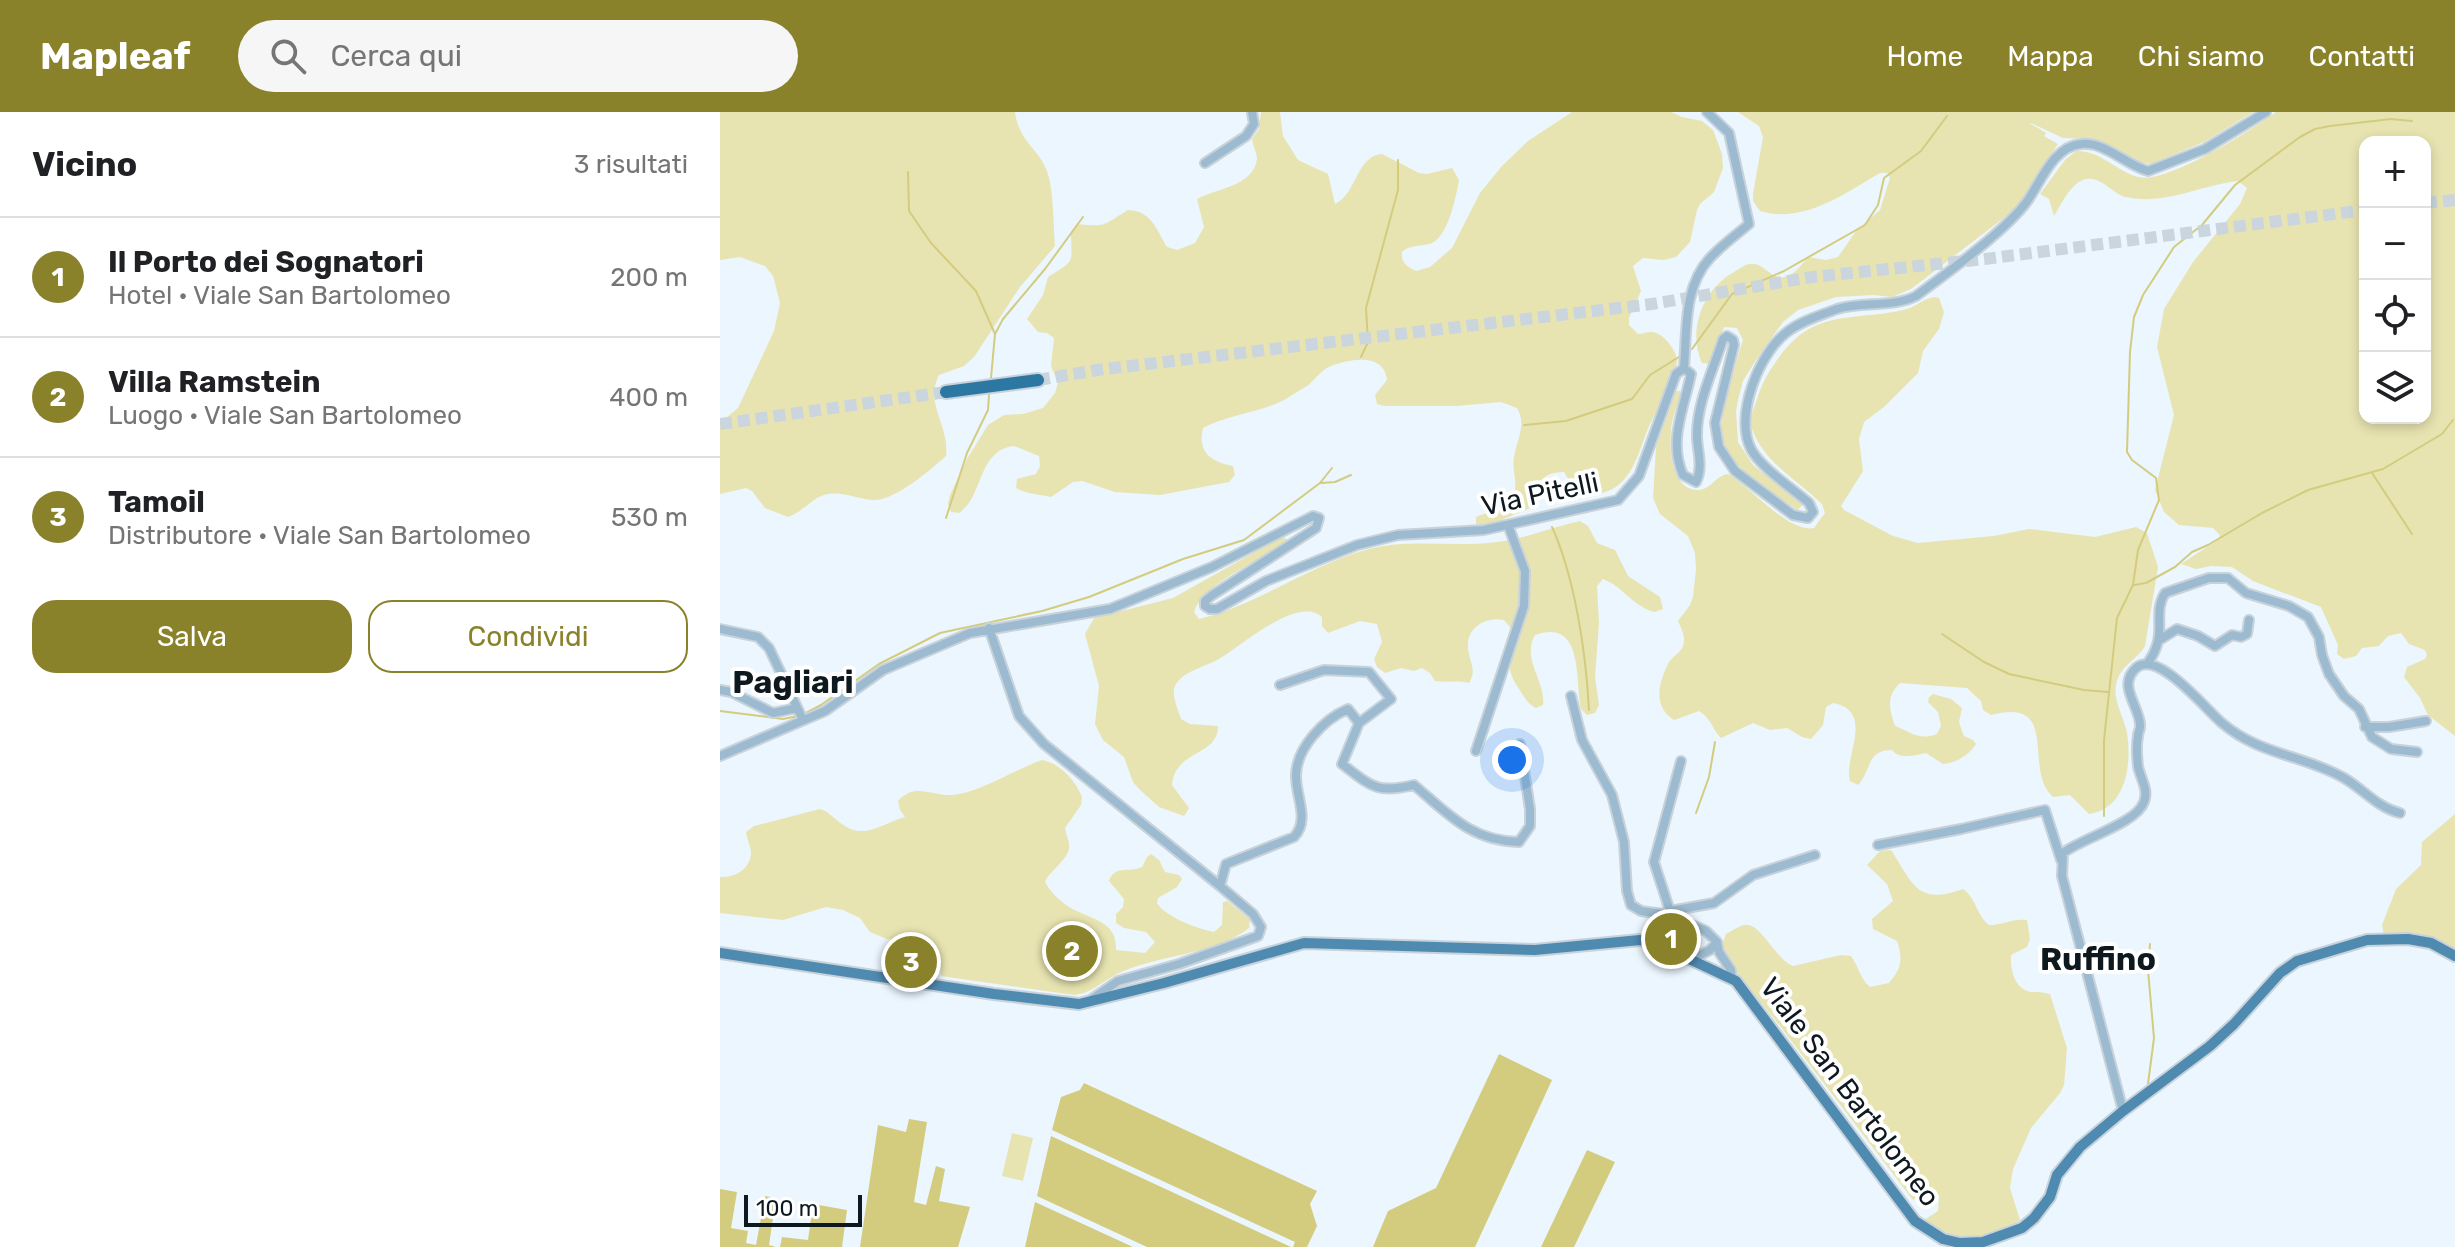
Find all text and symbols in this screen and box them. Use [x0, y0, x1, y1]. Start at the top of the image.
search box [238, 20, 798, 92]
text: Mapleaf [40, 33, 190, 79]
icon: search [266, 34, 310, 78]
text: Cerca qui [330, 38, 462, 74]
text: Home [1887, 40, 1963, 73]
text: Mappa [2007, 40, 2094, 73]
text: Chi siamo [2138, 40, 2265, 73]
text: Contatti [2309, 40, 2415, 73]
map controls [2359, 136, 2431, 424]
button: + [2359, 136, 2431, 208]
text: Vicino [32, 144, 137, 185]
text: 3 risultati [574, 149, 688, 180]
button: − [2359, 208, 2431, 280]
text: Il Porto dei Sognatori [108, 244, 424, 280]
text: 1 [52, 262, 64, 293]
text: 200 m [610, 262, 688, 293]
text: Hotel · Viale San Bartolomeo [108, 280, 451, 311]
button: locate [2359, 280, 2431, 352]
button: layers [2359, 352, 2431, 424]
text: Villa Ramstein [108, 364, 320, 400]
text: 2 [50, 382, 66, 413]
text: 400 m [609, 382, 688, 413]
text: Luogo · Viale San Bartolomeo [108, 400, 462, 431]
street label: Via Pitelli [1478, 465, 1602, 523]
text: Tamoil [108, 484, 205, 520]
text: 3 [49, 502, 67, 533]
text: 530 m [611, 502, 688, 533]
text: Distributore · Viale San Bartolomeo [108, 520, 531, 551]
button: Salva [32, 600, 352, 673]
button: Condividi [368, 600, 688, 673]
district label: Pagliari [732, 663, 854, 701]
your location [1492, 740, 1532, 780]
pin: 1 [1645, 909, 1697, 969]
pin: 2 [1046, 921, 1098, 981]
pin: 3 [885, 932, 937, 992]
district label: Ruffino [2040, 940, 2156, 978]
street label: Viale San Bartolomeo [1753, 971, 1947, 1213]
scale bar [744, 1191, 862, 1227]
text: 100 m [756, 1195, 818, 1222]

